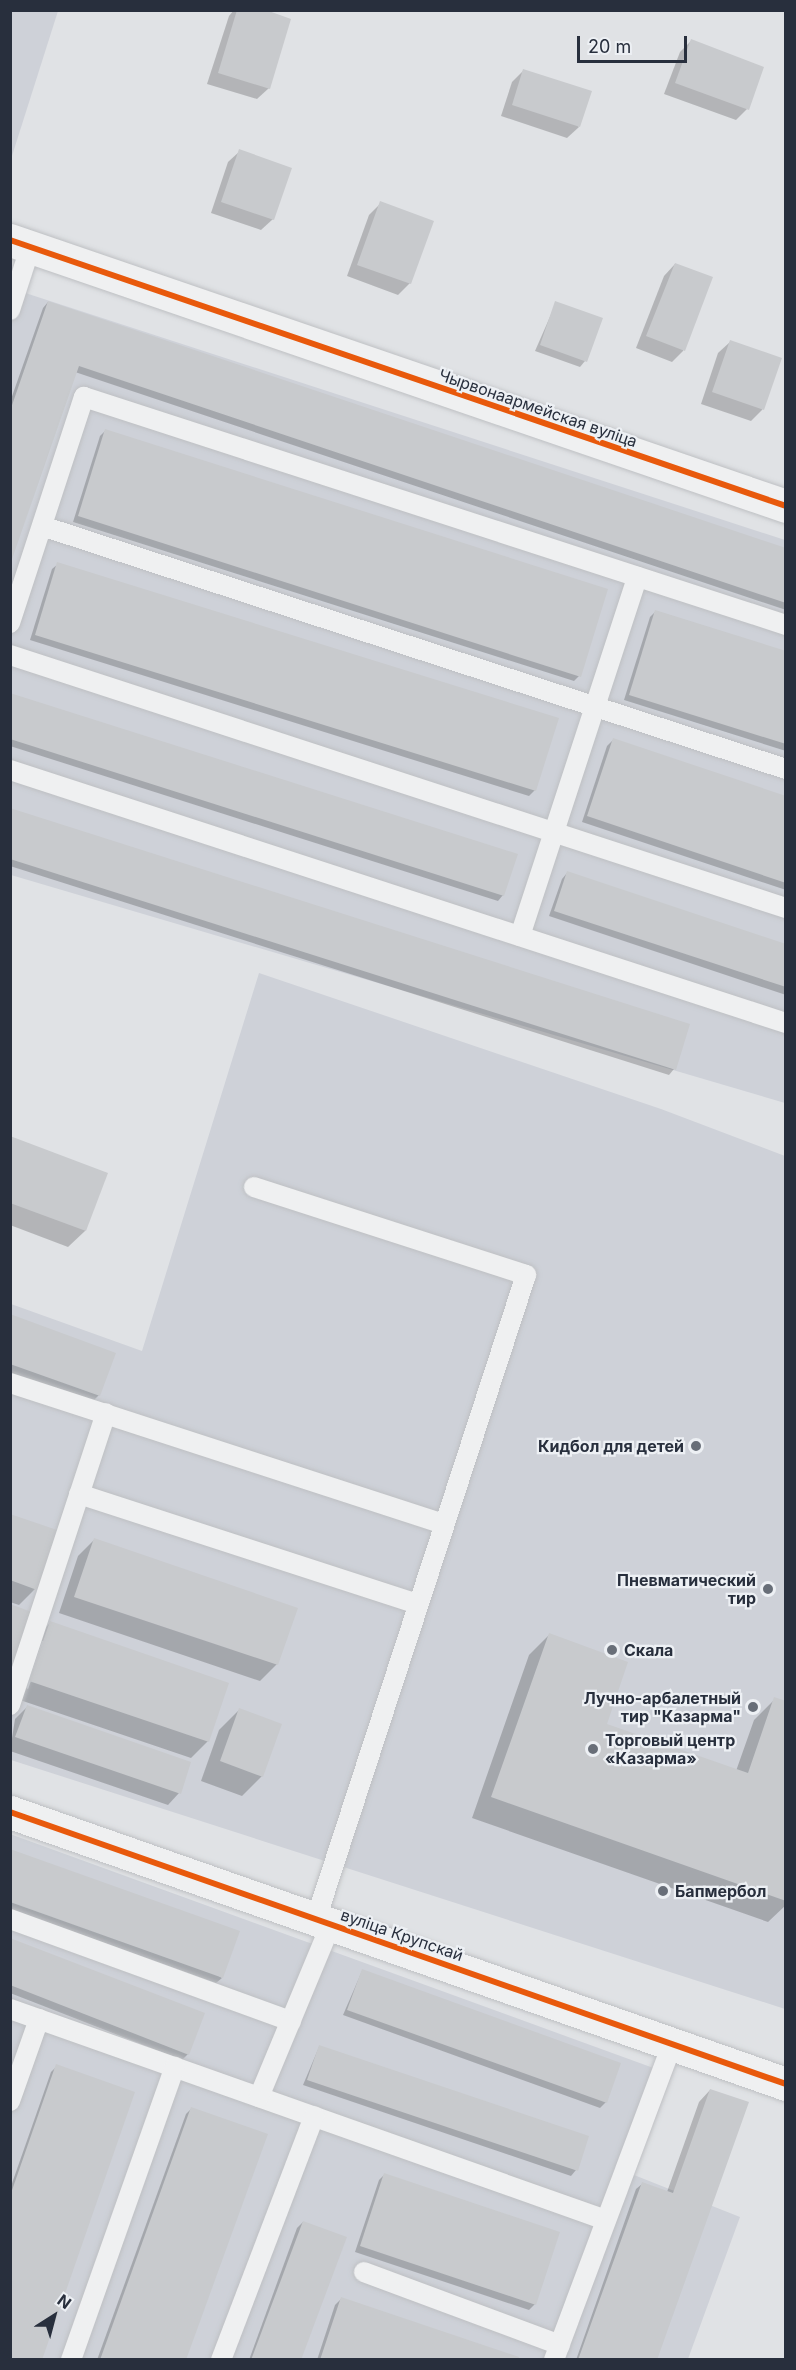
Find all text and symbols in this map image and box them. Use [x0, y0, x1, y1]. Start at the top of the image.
scale bar [580, 24, 690, 62]
text: 20 m [588, 36, 631, 57]
street label: Чырвонаармейская вуліца [436, 365, 640, 451]
place label: Кидбол для детей [538, 1436, 684, 1456]
marker: Кидбол для детей [689, 1439, 703, 1453]
place label: Пневматический тир [617, 1570, 756, 1608]
marker: Пневматический тир [761, 1582, 775, 1596]
place label: Скала [624, 1640, 673, 1660]
marker: Скала [605, 1643, 619, 1657]
place label: Лучно-арбалетный тир "Казарма" [584, 1688, 741, 1726]
marker: Лучно-арбалетный тир "Казарма" [746, 1700, 760, 1714]
place label: Торговый центр «Казарма» [605, 1730, 735, 1768]
marker: Торговый центр «Казарма» [586, 1742, 600, 1756]
place label: Бапмербол [675, 1881, 766, 1901]
marker: Бапмербол [656, 1884, 670, 1898]
street label: вуліца Крупскай [338, 1905, 466, 1965]
north arrow [24, 2286, 84, 2346]
text: N [54, 2290, 75, 2313]

